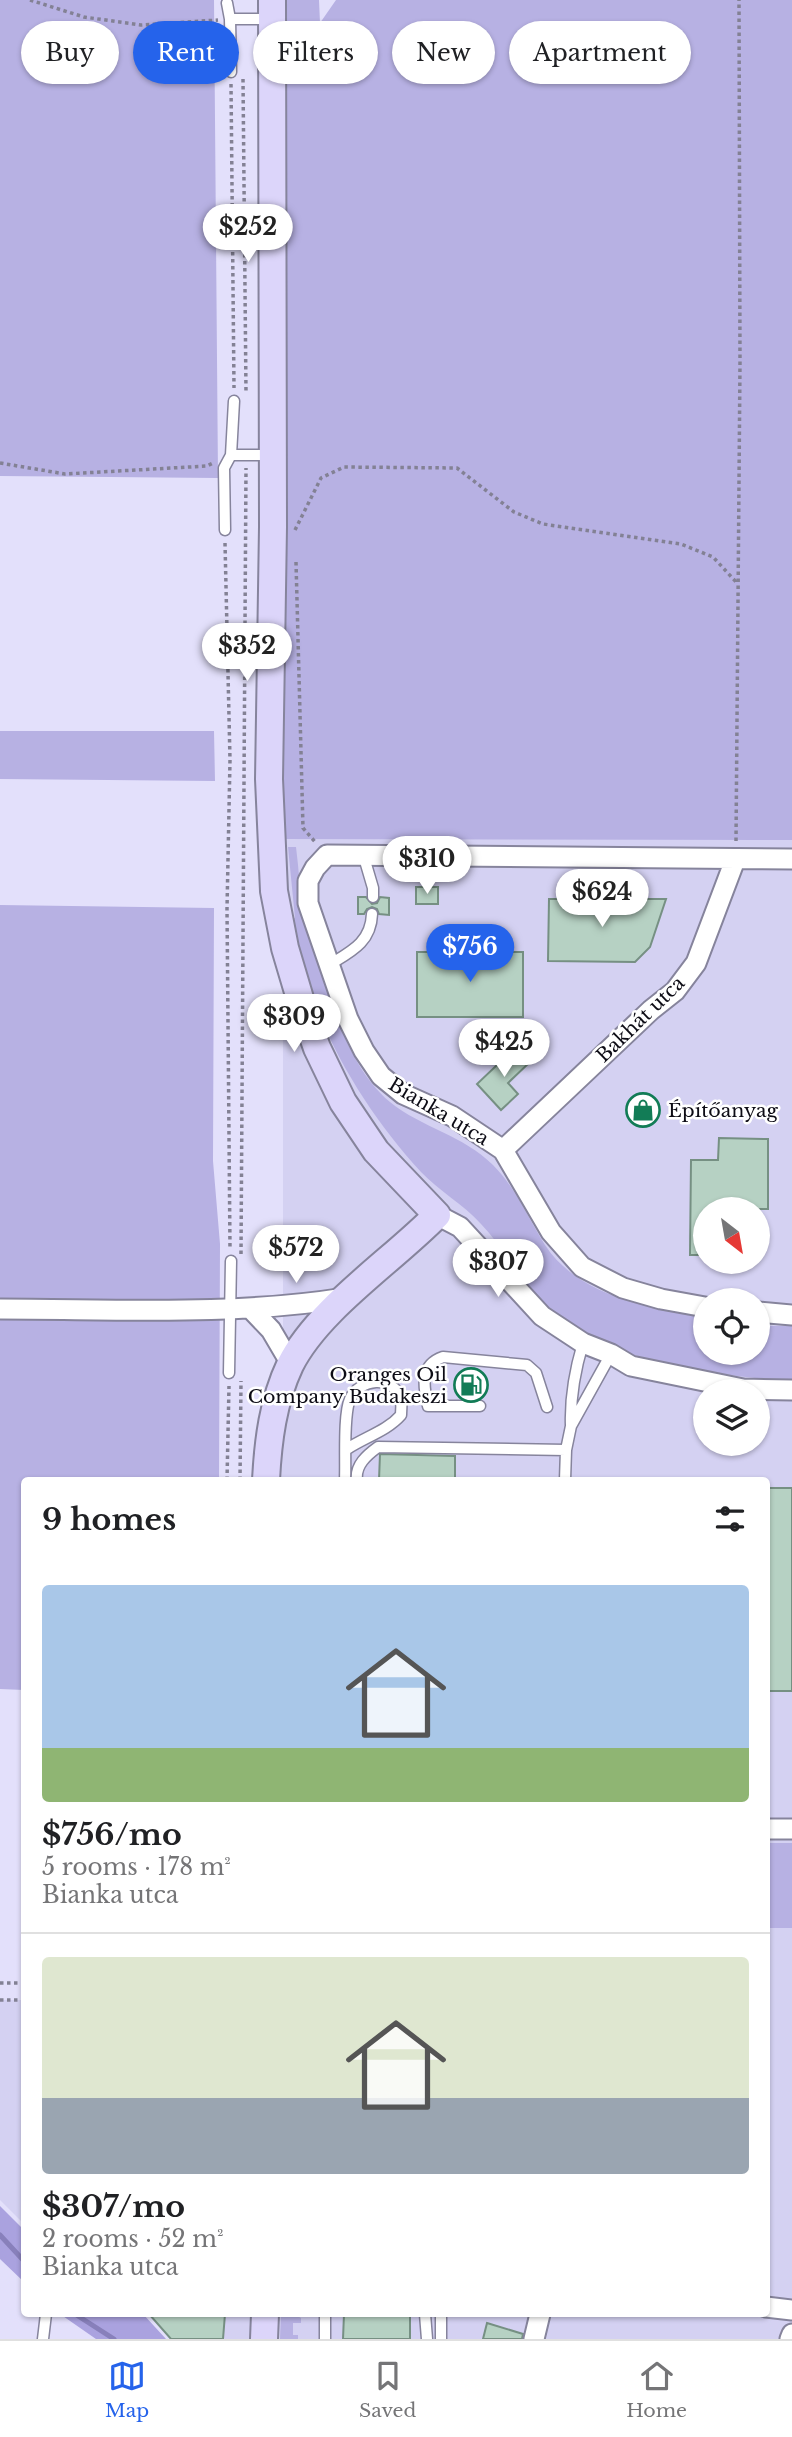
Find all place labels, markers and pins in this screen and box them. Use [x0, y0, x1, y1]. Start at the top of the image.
pin: $252 [207, 204, 289, 264]
pin: $352 [206, 624, 288, 683]
pin: $310 [386, 836, 468, 896]
pin: $624 [561, 870, 643, 929]
pin: $756 [429, 925, 511, 984]
pin: $309 [253, 995, 335, 1054]
pin: $425 [463, 1020, 545, 1079]
shop icon: Építőanyag [624, 1091, 662, 1129]
place label: Építőanyag [668, 1099, 778, 1122]
pin: $572 [255, 1226, 337, 1285]
pin: $307 [457, 1240, 539, 1299]
place label: Oranges Oil Company Budakeszi [248, 1363, 448, 1408]
fuel station icon: Oranges Oil Company Budakeszi [452, 1366, 490, 1404]

